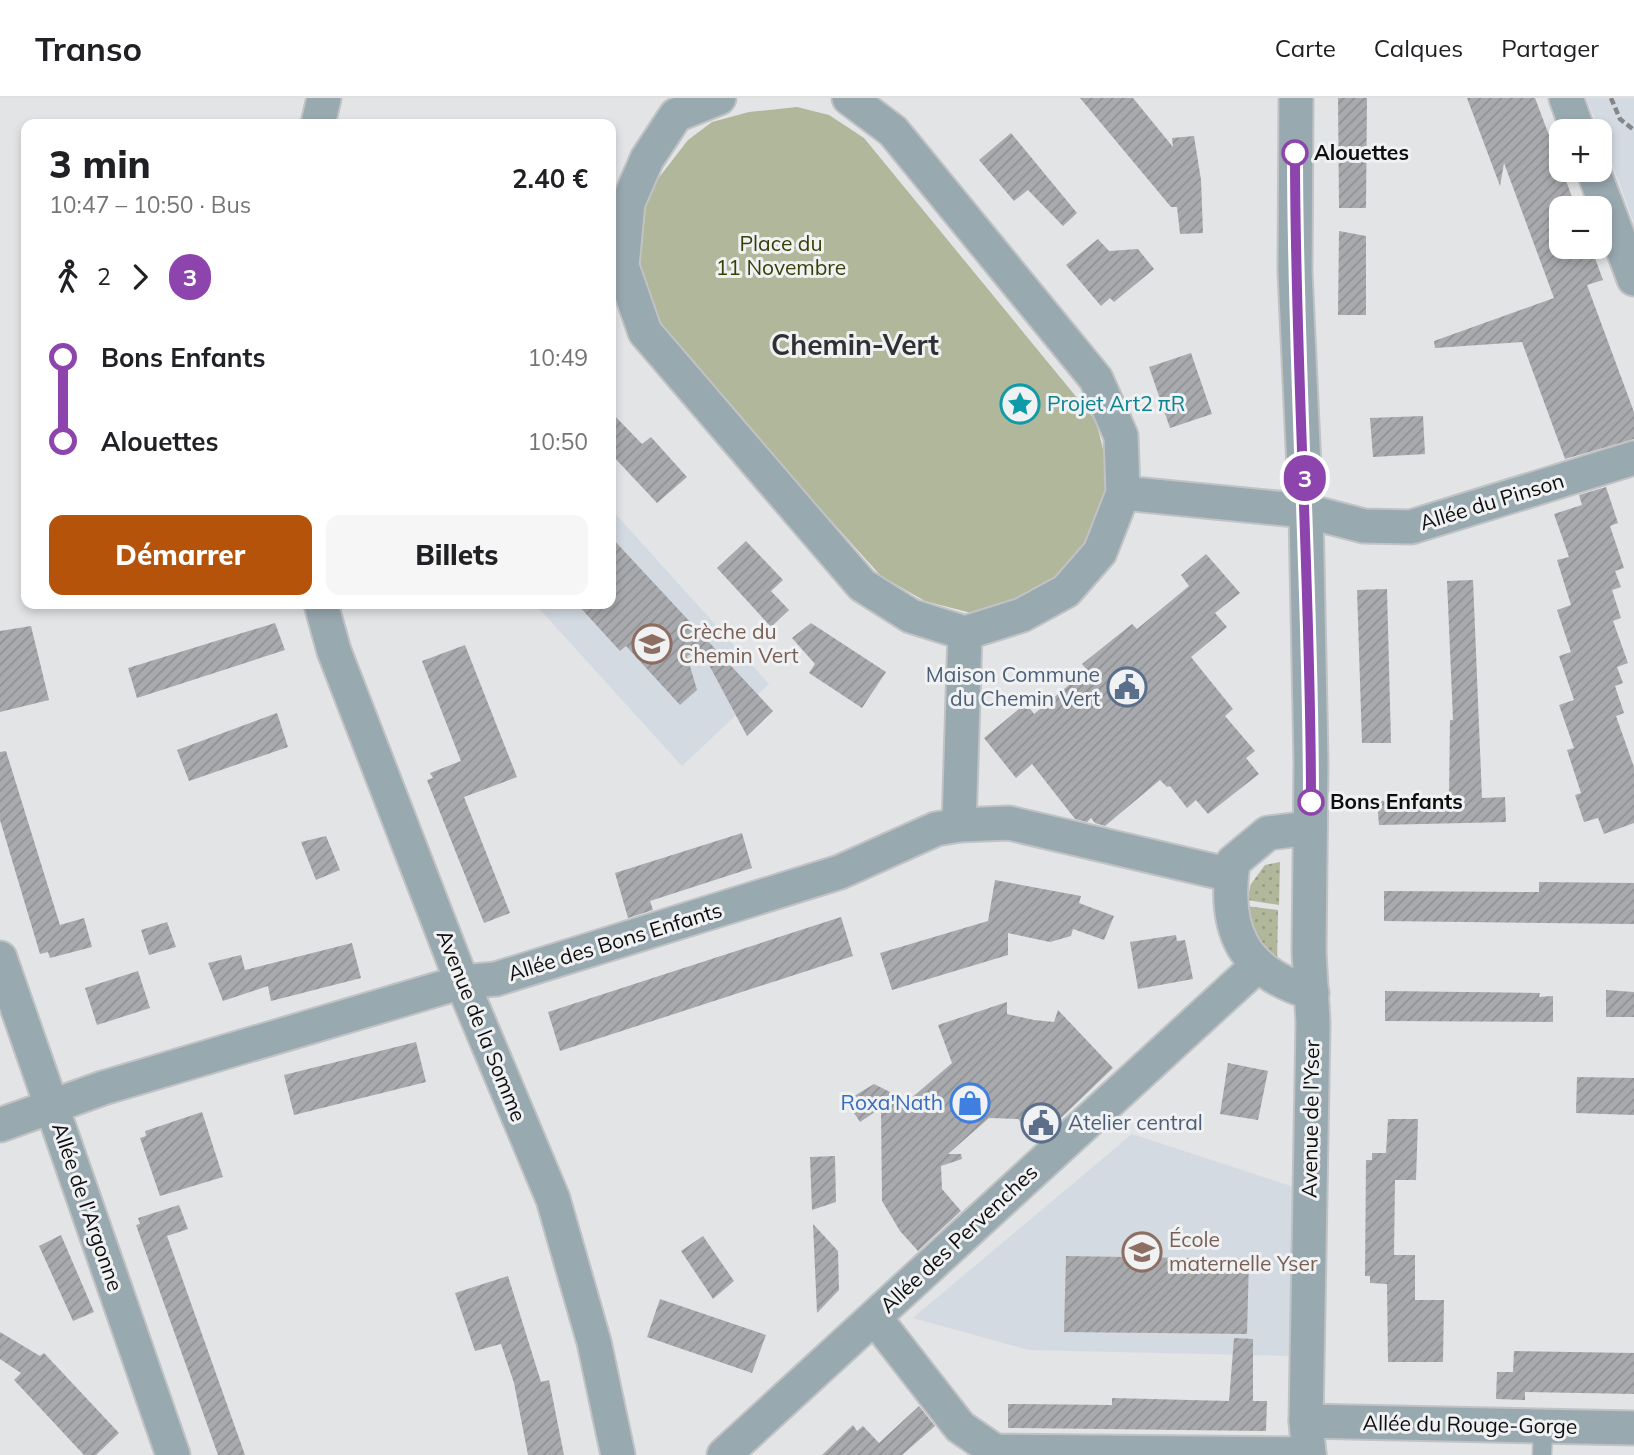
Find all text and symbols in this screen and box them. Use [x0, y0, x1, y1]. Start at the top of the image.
text: Transo [35, 28, 142, 69]
text: Carte [1275, 33, 1336, 63]
text: Calques [1374, 33, 1463, 63]
text: Partager [1501, 33, 1599, 63]
map controls [1549, 119, 1612, 259]
button: + [1549, 119, 1612, 182]
place label: Alouettes [1314, 139, 1409, 165]
text: 3 min [49, 140, 151, 188]
marker: Alouettes [1282, 140, 1308, 166]
text: 2.40 € [512, 162, 588, 195]
text: 10:47 – 10:50 · Bus [49, 190, 251, 219]
button: − [1549, 196, 1612, 259]
park label: Place du 11 Novembre [716, 230, 846, 280]
icon: walk [49, 258, 87, 296]
icon: forward [121, 258, 159, 296]
text: 2 [97, 262, 111, 291]
text: 3 [183, 262, 197, 292]
district label: Chemin-Vert [771, 327, 939, 362]
text: Bons Enfants [101, 341, 265, 374]
text: 10:49 [528, 343, 588, 372]
place icon: Projet Art2 πR [999, 383, 1041, 425]
place label: Projet Art2 πR [1047, 390, 1185, 416]
text: Alouettes [101, 425, 219, 458]
text: 10:50 [528, 427, 588, 456]
line badge: 3 [1282, 455, 1328, 501]
text: 3 [1298, 463, 1312, 493]
street label: Allée du Pinson [1416, 467, 1567, 535]
button: Démarrer [49, 515, 312, 595]
button: Billets [326, 515, 588, 595]
place label: Crèche du Chemin Vert [679, 618, 799, 668]
school or university icon: Crèche du Chemin Vert [631, 623, 673, 665]
place label: Maison Commune du Chemin Vert [926, 661, 1100, 711]
public building icon: Maison Commune du Chemin Vert [1106, 666, 1148, 708]
place label: Bons Enfants [1330, 788, 1463, 814]
marker: Bons Enfants [1298, 789, 1324, 815]
street label: Allée des Bons Enfants [505, 896, 725, 986]
street label: Avenue de la Somme [432, 926, 532, 1125]
street label: Avenue de l'Yser [1296, 1039, 1324, 1198]
shop icon: Roxa'Nath [949, 1082, 991, 1124]
place label: Roxa'Nath [841, 1089, 943, 1115]
public building icon: Atelier central [1020, 1102, 1062, 1144]
place label: Atelier central [1068, 1109, 1203, 1135]
street label: Allée de l'Argonne [47, 1119, 129, 1294]
street label: Allée des Pervenches [874, 1159, 1042, 1318]
place label: École maternelle Yser [1169, 1226, 1318, 1276]
school or university icon: École maternelle Yser [1121, 1231, 1163, 1273]
street label: Allée du Rouge-Gorge [1363, 1409, 1578, 1439]

